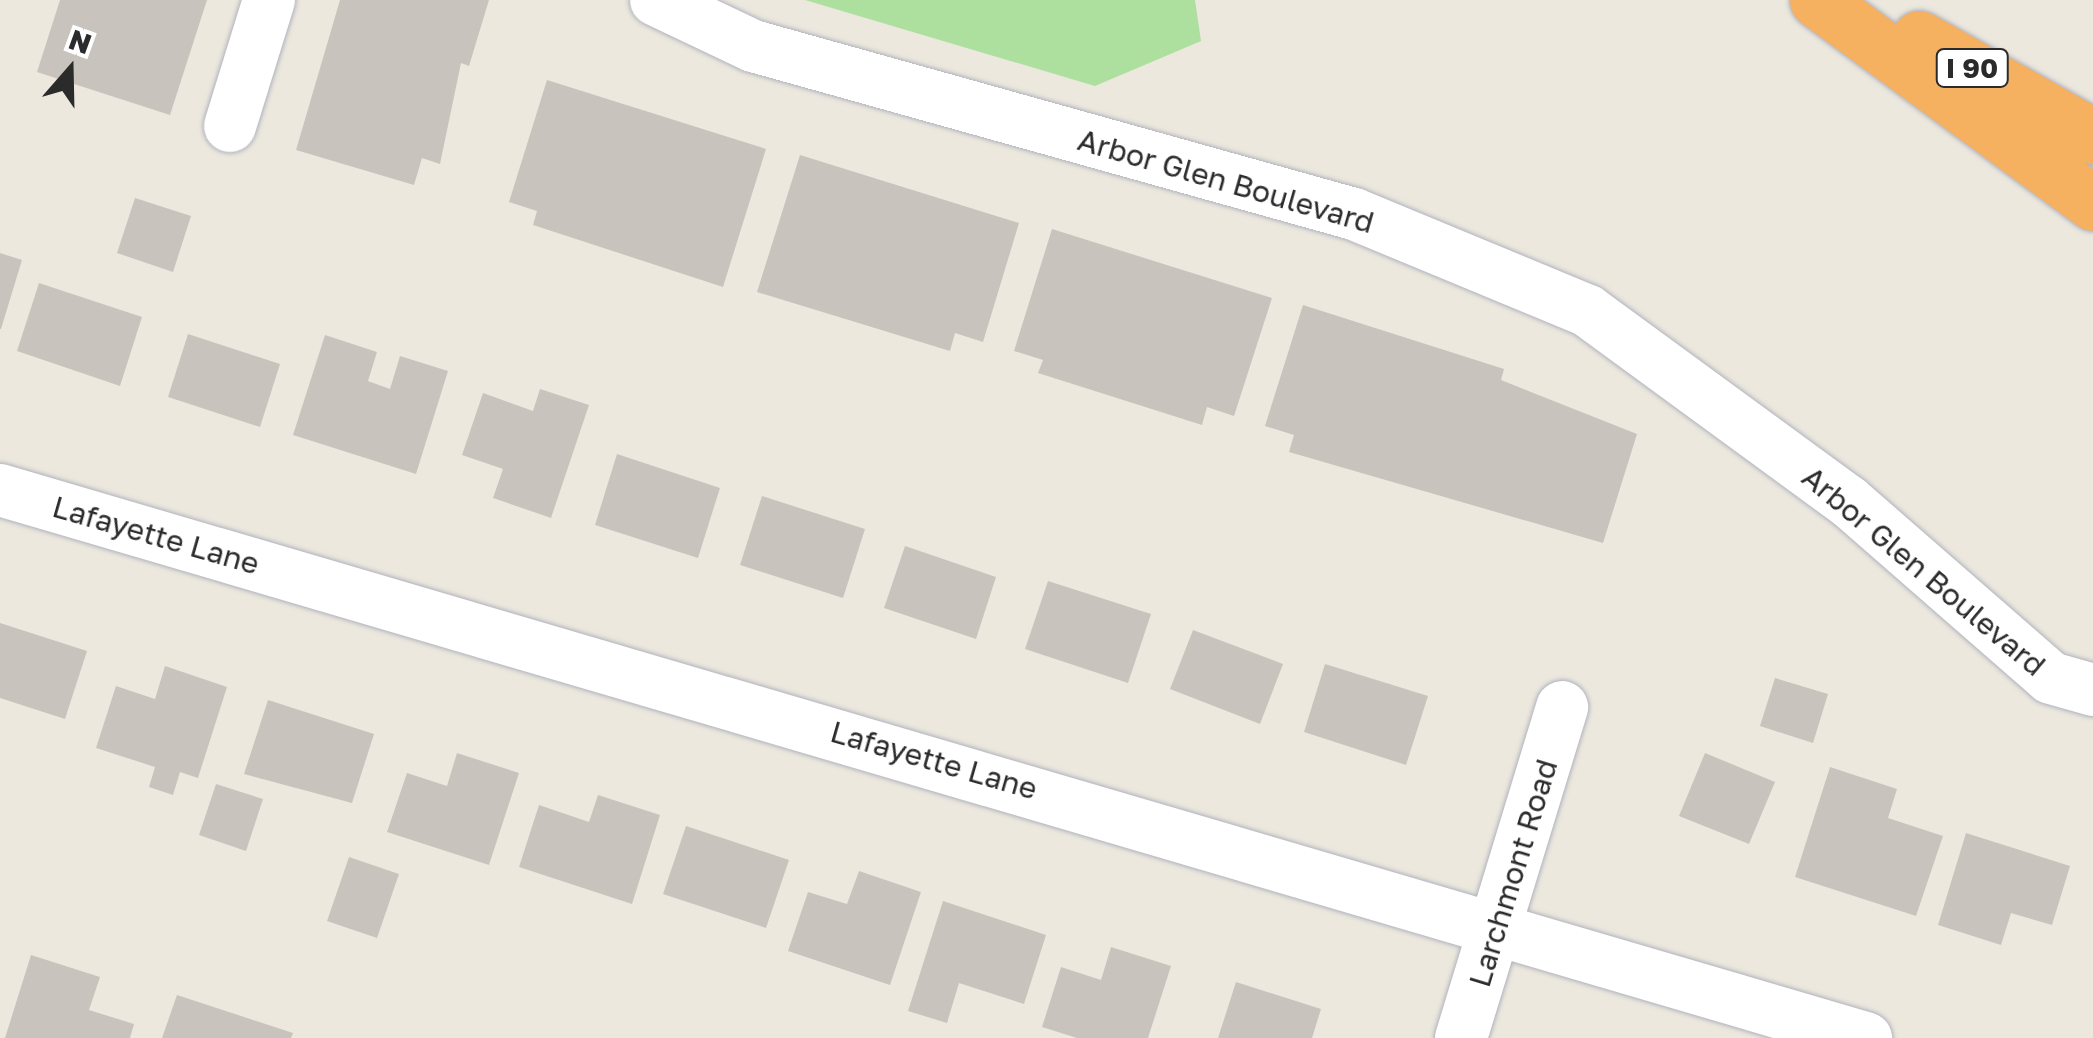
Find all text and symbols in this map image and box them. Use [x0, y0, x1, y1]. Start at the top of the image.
north arrow [20, 20, 120, 120]
text: N [65, 22, 96, 60]
road number: I 90 [1934, 45, 2010, 91]
street label: Arbor Glen Boulevard [1074, 121, 1378, 241]
street label: Arbor Glen Boulevard [1795, 459, 2053, 683]
street label: Lafayette Lane [48, 488, 264, 582]
street label: Lafayette Lane [826, 713, 1042, 807]
street label: Larchmont Road [1461, 755, 1565, 991]

